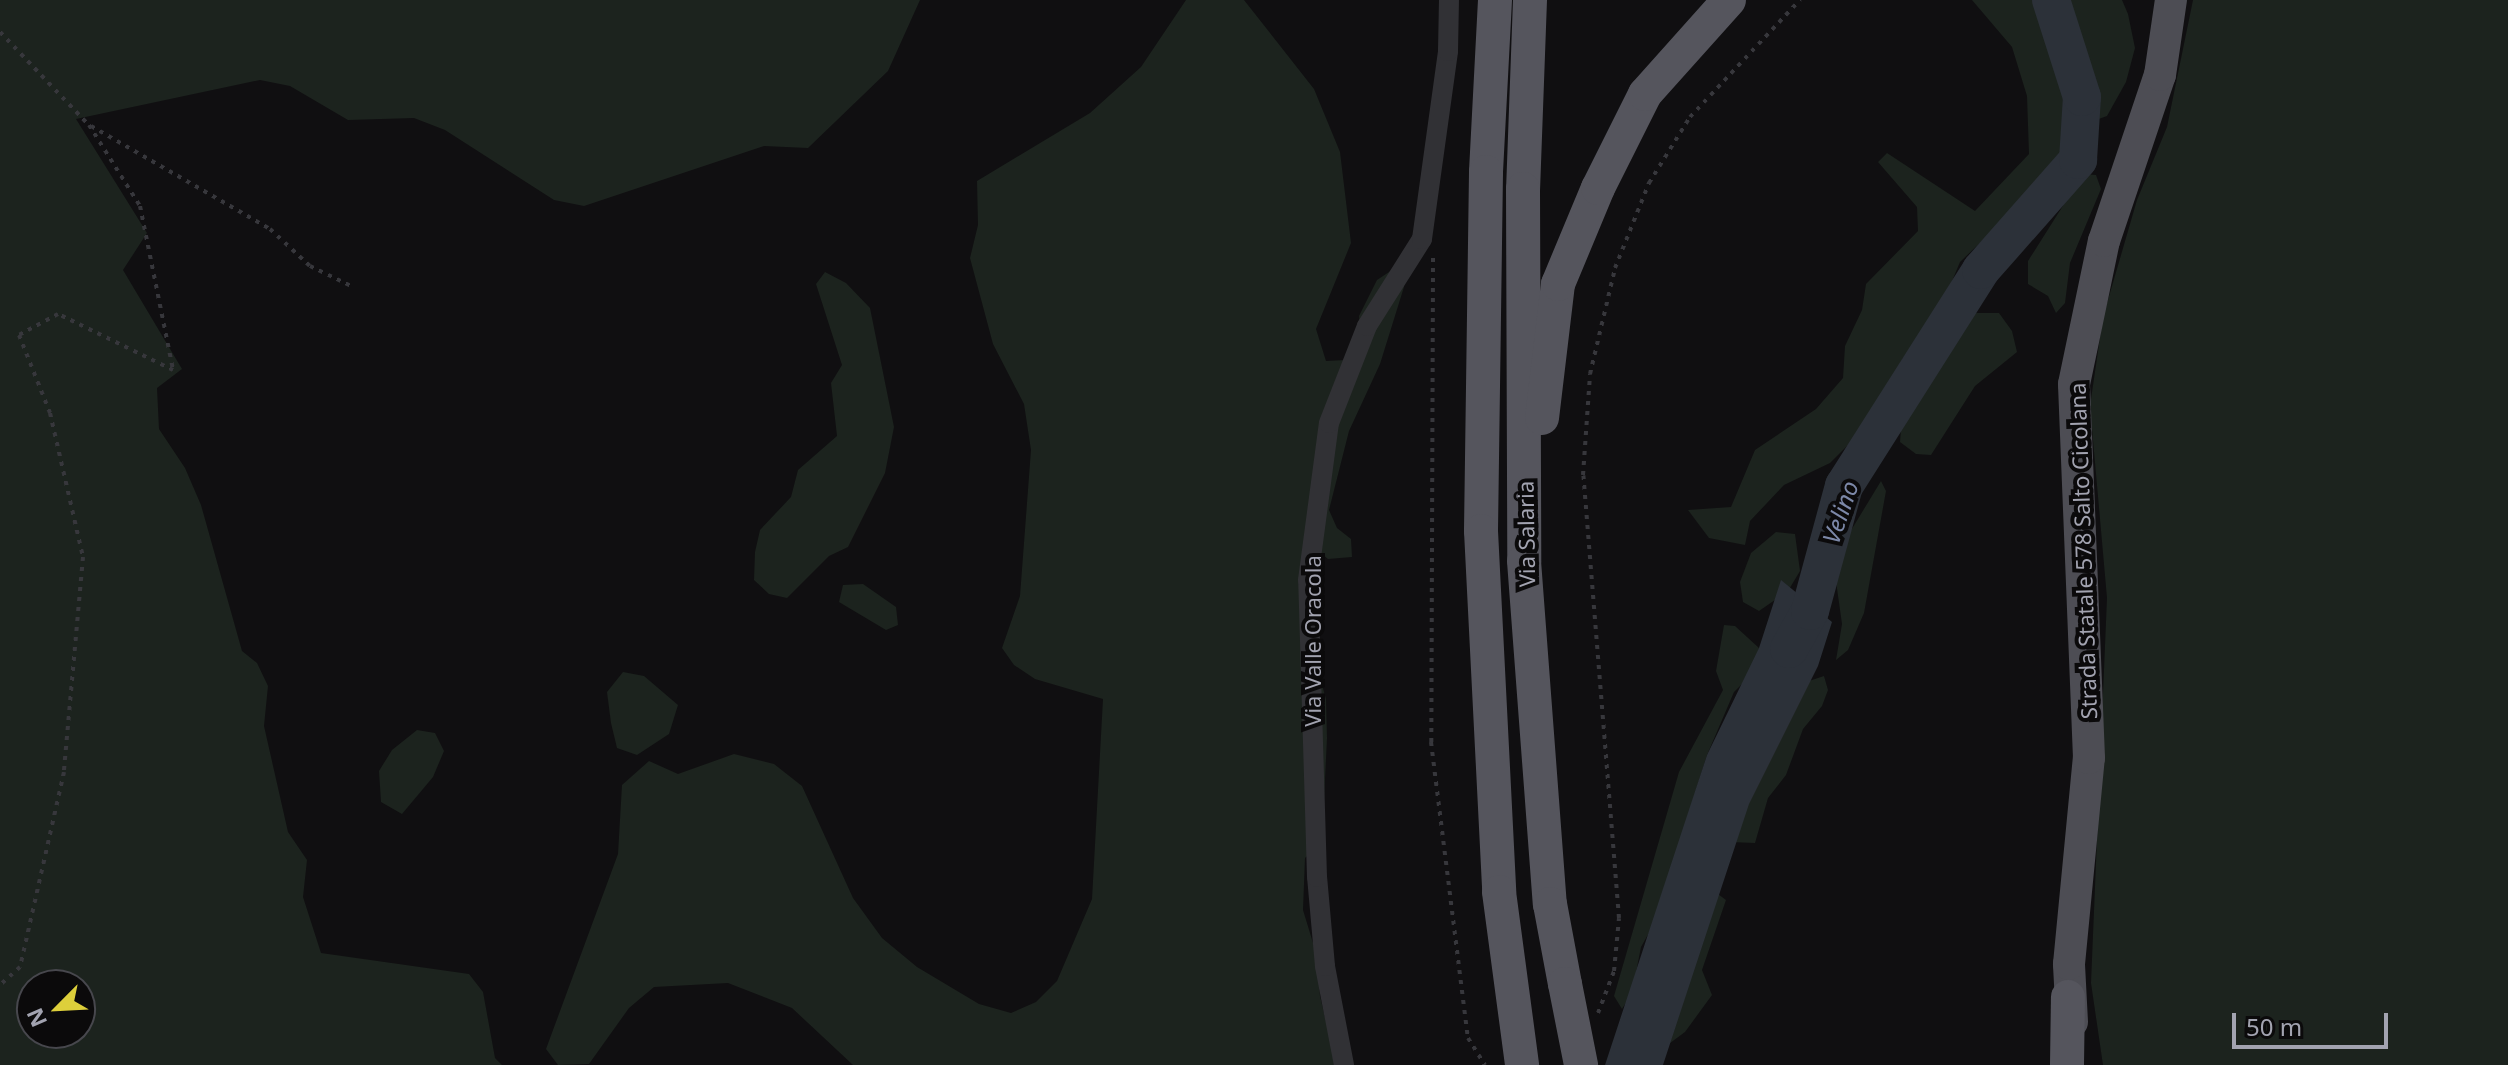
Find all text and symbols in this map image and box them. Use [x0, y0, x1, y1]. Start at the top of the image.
street label: Strada Statale 578 Salto Cicolana [2064, 382, 2102, 720]
water label: Velino [1816, 477, 1864, 547]
street label: Via Salaria [1512, 481, 1540, 587]
street label: Via Valle Oracola [1300, 555, 1326, 727]
north arrow [16, 969, 96, 1049]
scale bar [2236, 997, 2392, 1047]
text: N [19, 1004, 53, 1032]
text: 50 m [2246, 1010, 2302, 1043]

